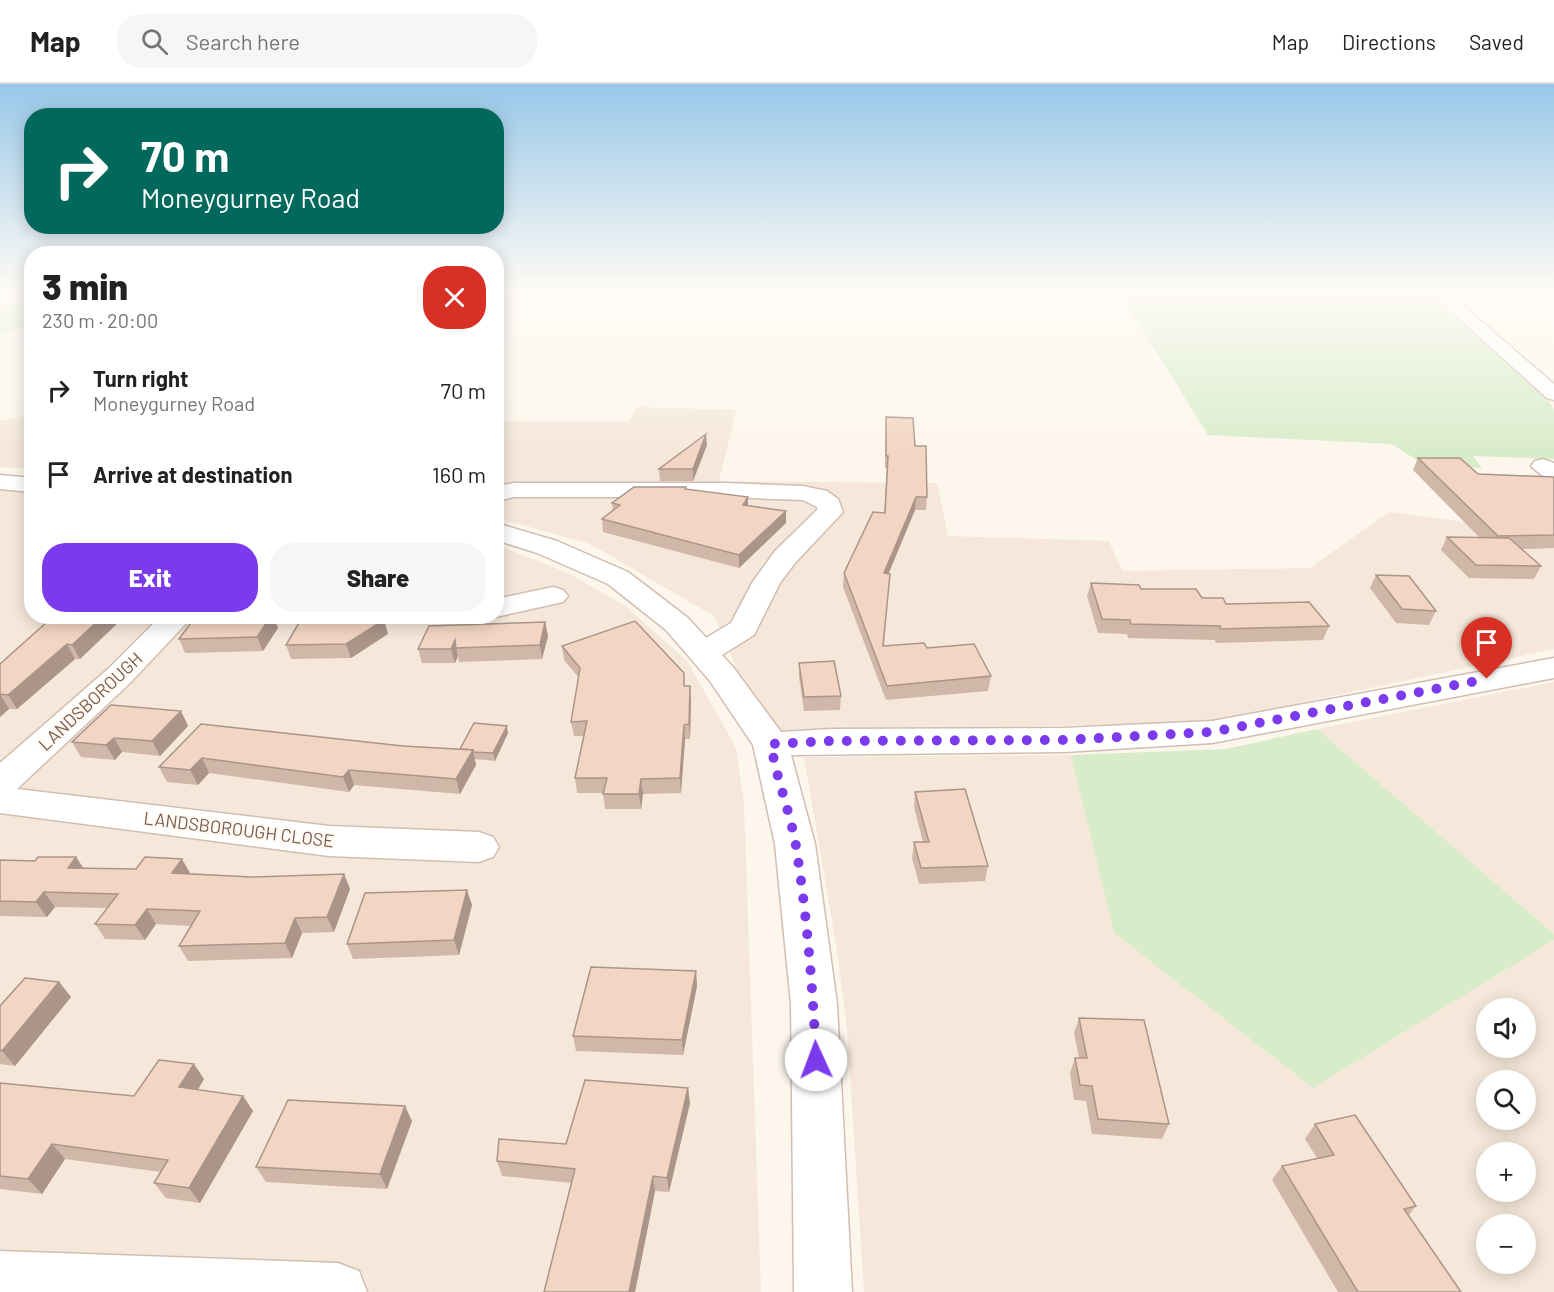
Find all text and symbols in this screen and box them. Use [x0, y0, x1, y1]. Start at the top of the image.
search box [117, 14, 537, 68]
text: Map [30, 24, 81, 58]
icon: search [138, 25, 171, 58]
text: Search here [186, 28, 300, 54]
text: Map [1272, 29, 1309, 54]
text: Directions [1342, 29, 1436, 54]
text: Saved [1469, 29, 1524, 54]
text: 70 m [141, 130, 229, 180]
icon: right [42, 132, 120, 210]
text: Moneygurney Road [141, 181, 360, 213]
text: 3 min [42, 264, 128, 307]
button: close [423, 266, 486, 329]
text: 230 m · 20:00 [42, 308, 158, 332]
text: Turn right [93, 365, 188, 391]
icon: right [42, 374, 75, 407]
text: 70 m [441, 377, 486, 403]
text: Moneygurney Road [93, 391, 255, 415]
icon: arrive [42, 458, 75, 491]
text: Arrive at destination [93, 461, 292, 487]
text: 160 m [432, 461, 486, 487]
button: Exit [42, 543, 258, 612]
button: Share [270, 543, 486, 612]
pin [1461, 617, 1512, 679]
icon: arrive [1470, 626, 1503, 659]
street label: LANDSBOROUGH [33, 647, 147, 755]
street label: LANDSBOROUGH CLOSE [143, 806, 335, 852]
map controls [1476, 998, 1536, 1274]
button: sound [1476, 998, 1536, 1058]
position arrow [784, 1028, 848, 1092]
button: search [1476, 1070, 1536, 1130]
button: + [1476, 1142, 1536, 1202]
button: − [1476, 1214, 1536, 1274]

